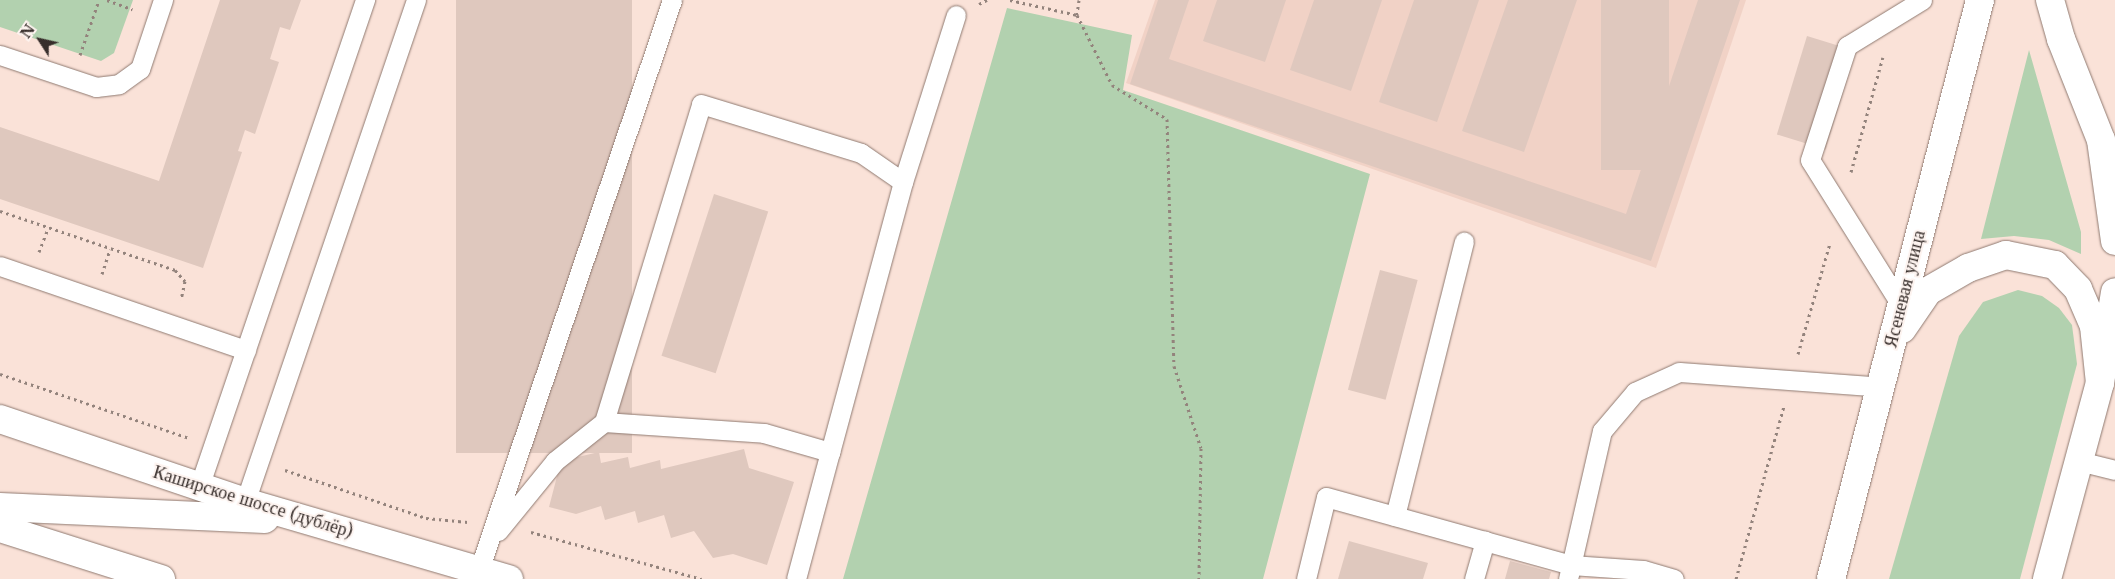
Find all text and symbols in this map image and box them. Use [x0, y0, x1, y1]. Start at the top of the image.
north arrow [15, 15, 65, 65]
text: N [17, 21, 39, 42]
street label: Ясеневая улица [1880, 228, 1930, 350]
street label: Каширское шоссе (дублёр) [151, 461, 355, 543]

